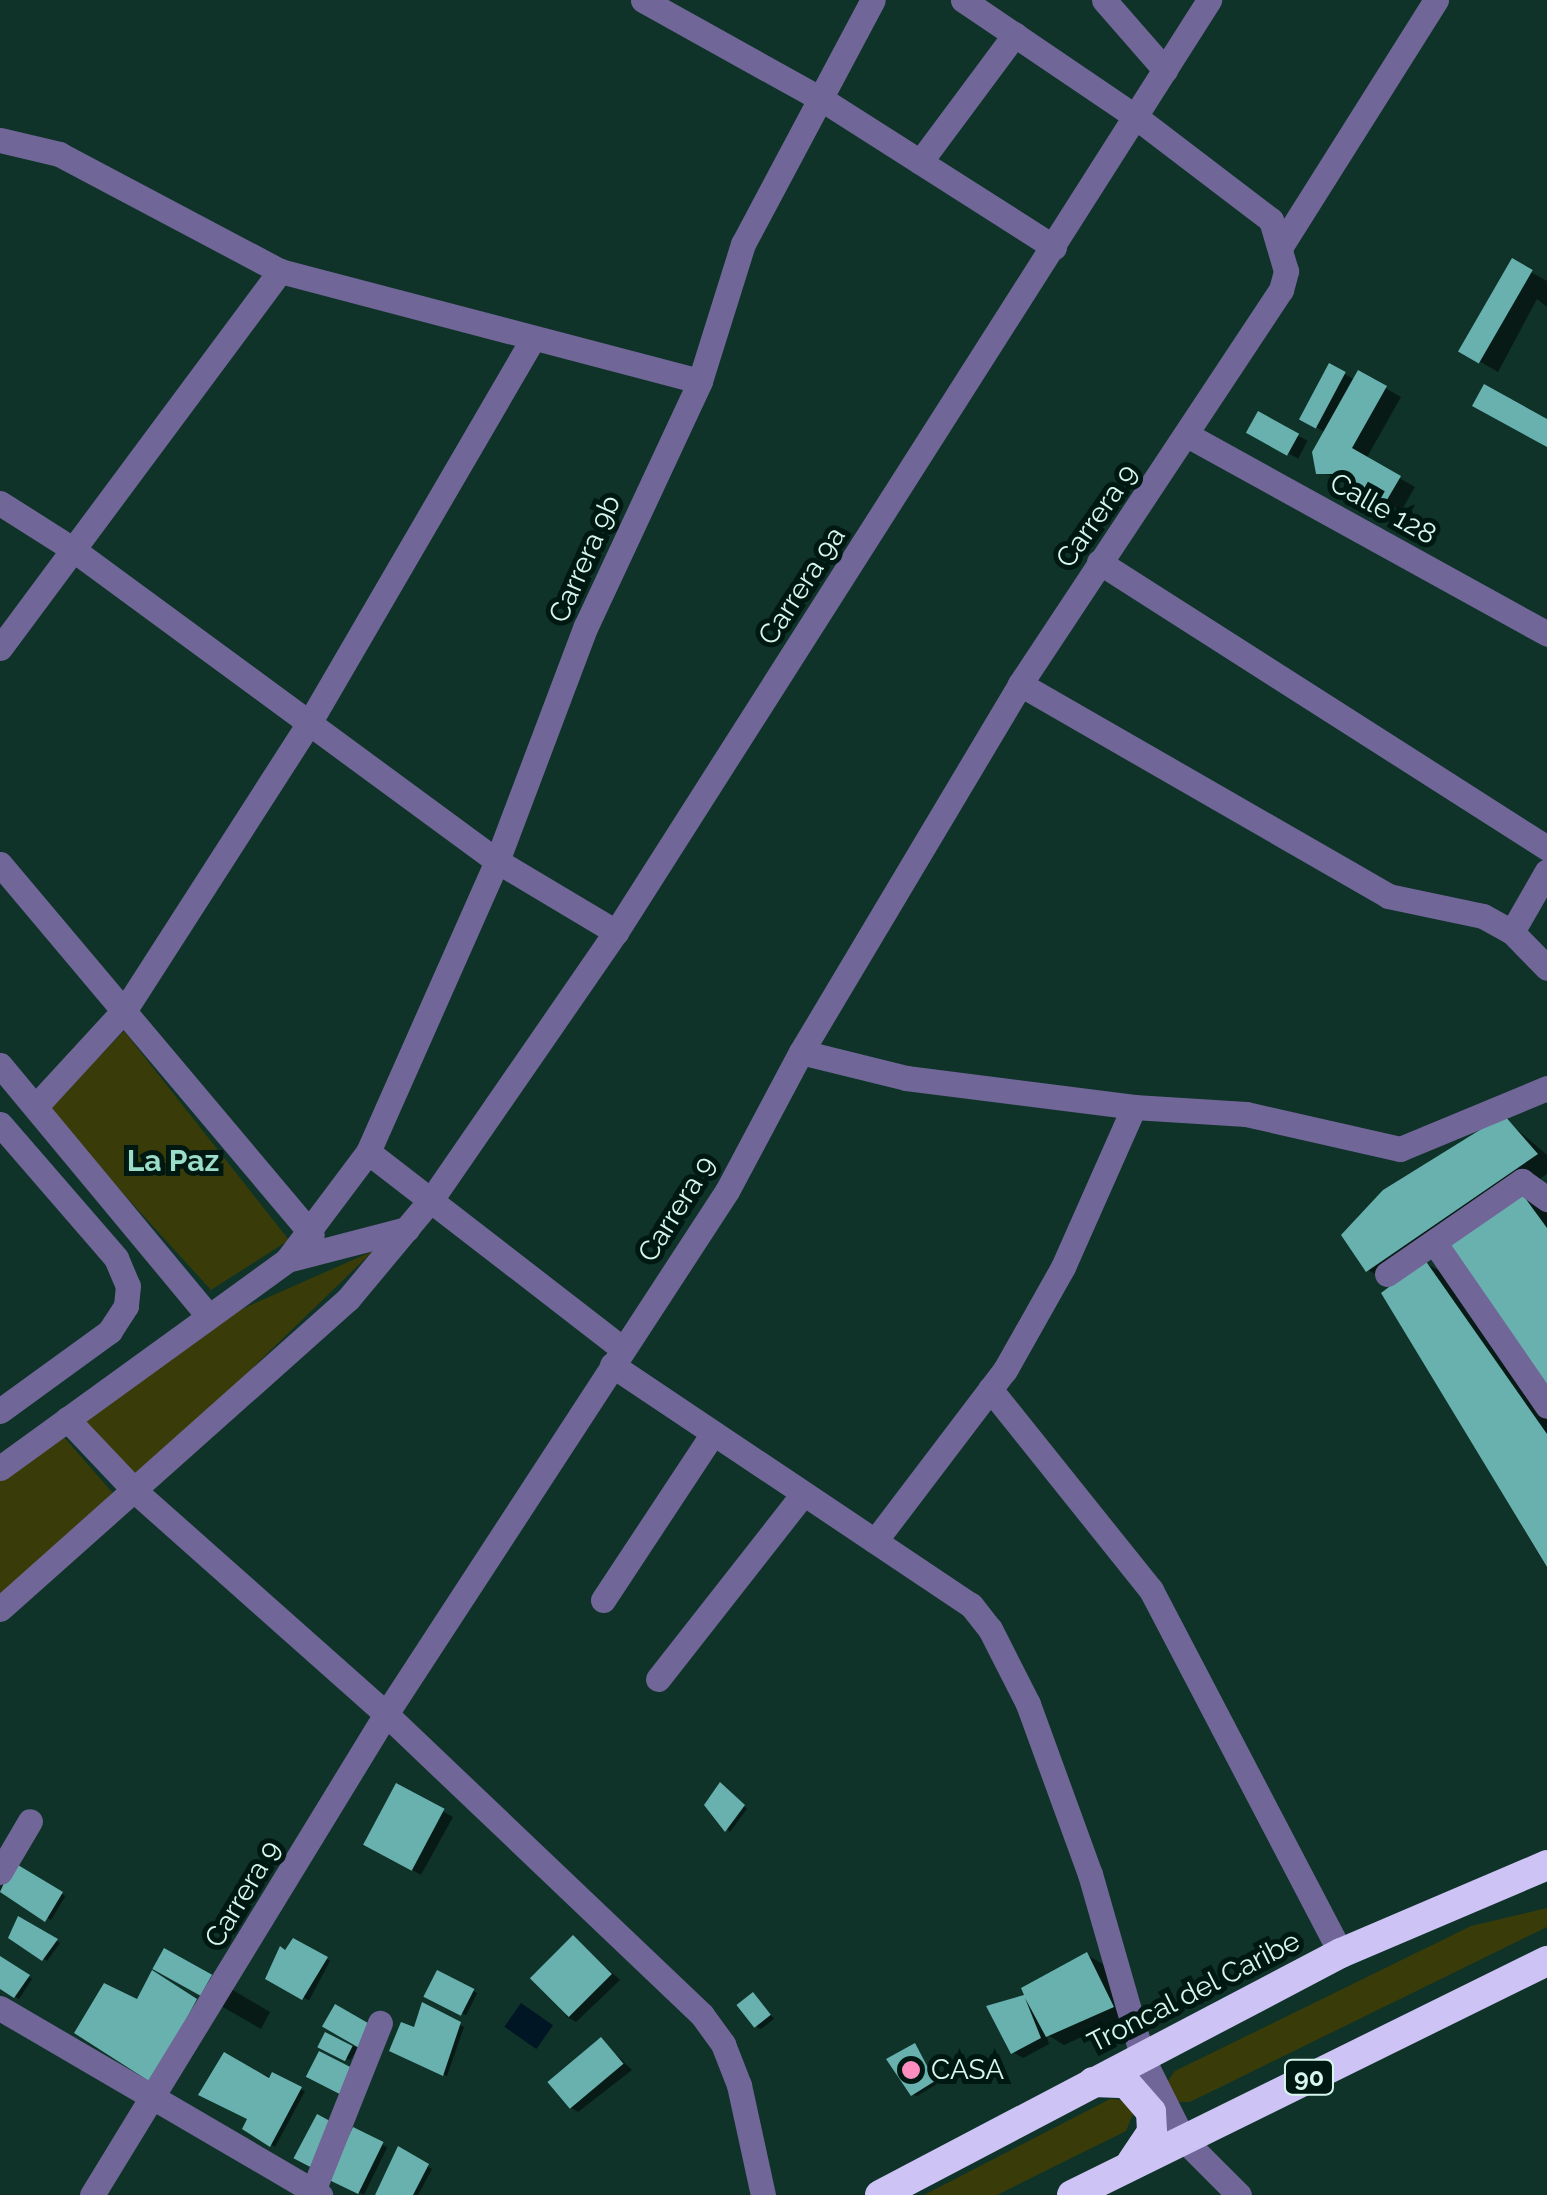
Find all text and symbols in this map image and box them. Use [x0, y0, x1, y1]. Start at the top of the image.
street label: Carrera 9 [1049, 458, 1145, 574]
street label: Calle 128 [1324, 466, 1442, 552]
street label: Carrera 9b [542, 490, 628, 628]
street label: Carrera 9a [751, 521, 853, 651]
district label: La Paz [127, 1143, 219, 1179]
street label: Carrera 9 [631, 1150, 723, 1268]
street label: Carrera 9 [198, 1834, 288, 1954]
street label: Troncal del Caribe [1082, 1924, 1306, 2060]
place label: CASA [931, 2053, 1004, 2087]
road number: 90 [1282, 2057, 1336, 2097]
marker: CASA [900, 2059, 922, 2081]

